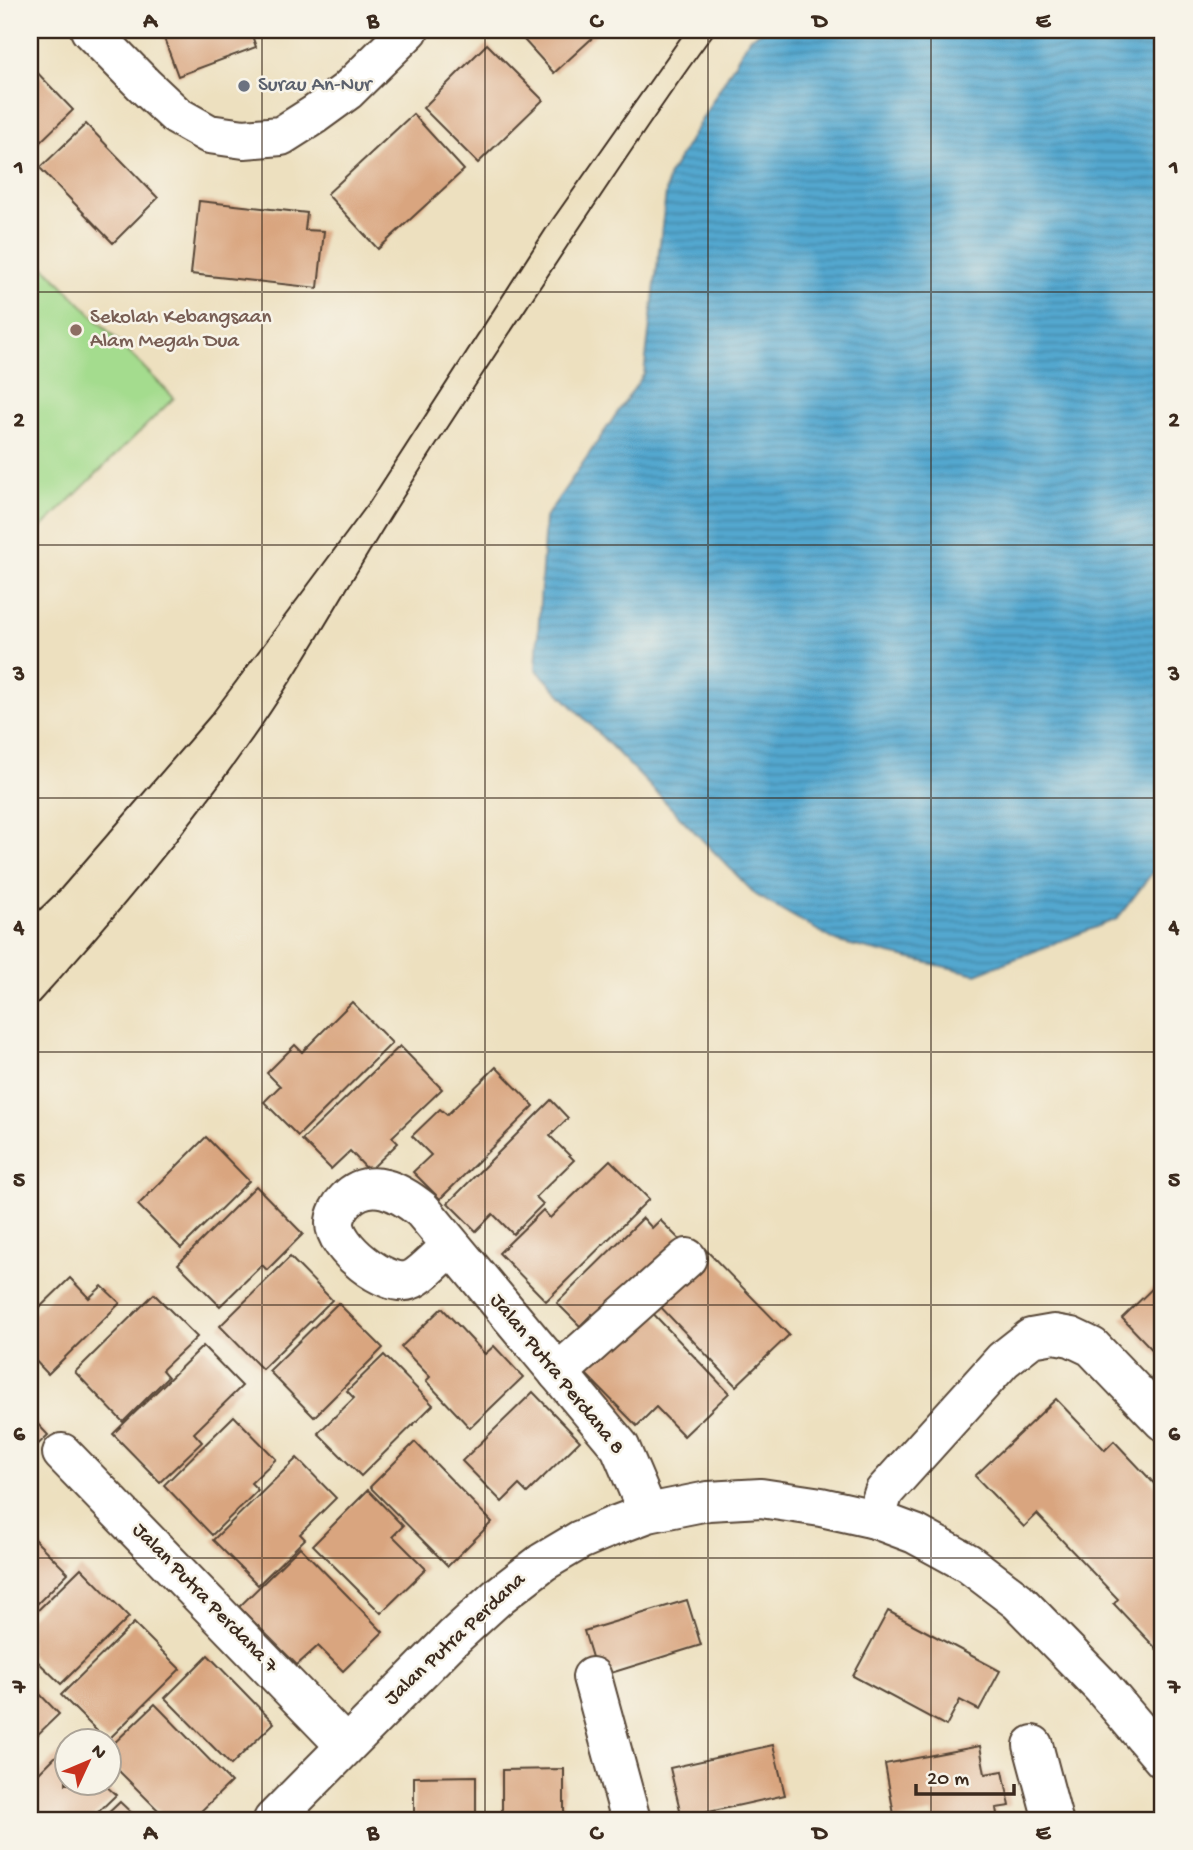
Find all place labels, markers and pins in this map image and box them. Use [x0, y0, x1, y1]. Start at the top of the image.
place label: Surau An-Nur [258, 74, 373, 99]
marker: Surau An-Nur [236, 78, 252, 94]
place label: Sekolah Kebangsaan Alam Megah Dua [90, 306, 271, 355]
marker: Sekolah Kebangsaan Alam Megah Dua [68, 322, 84, 338]

